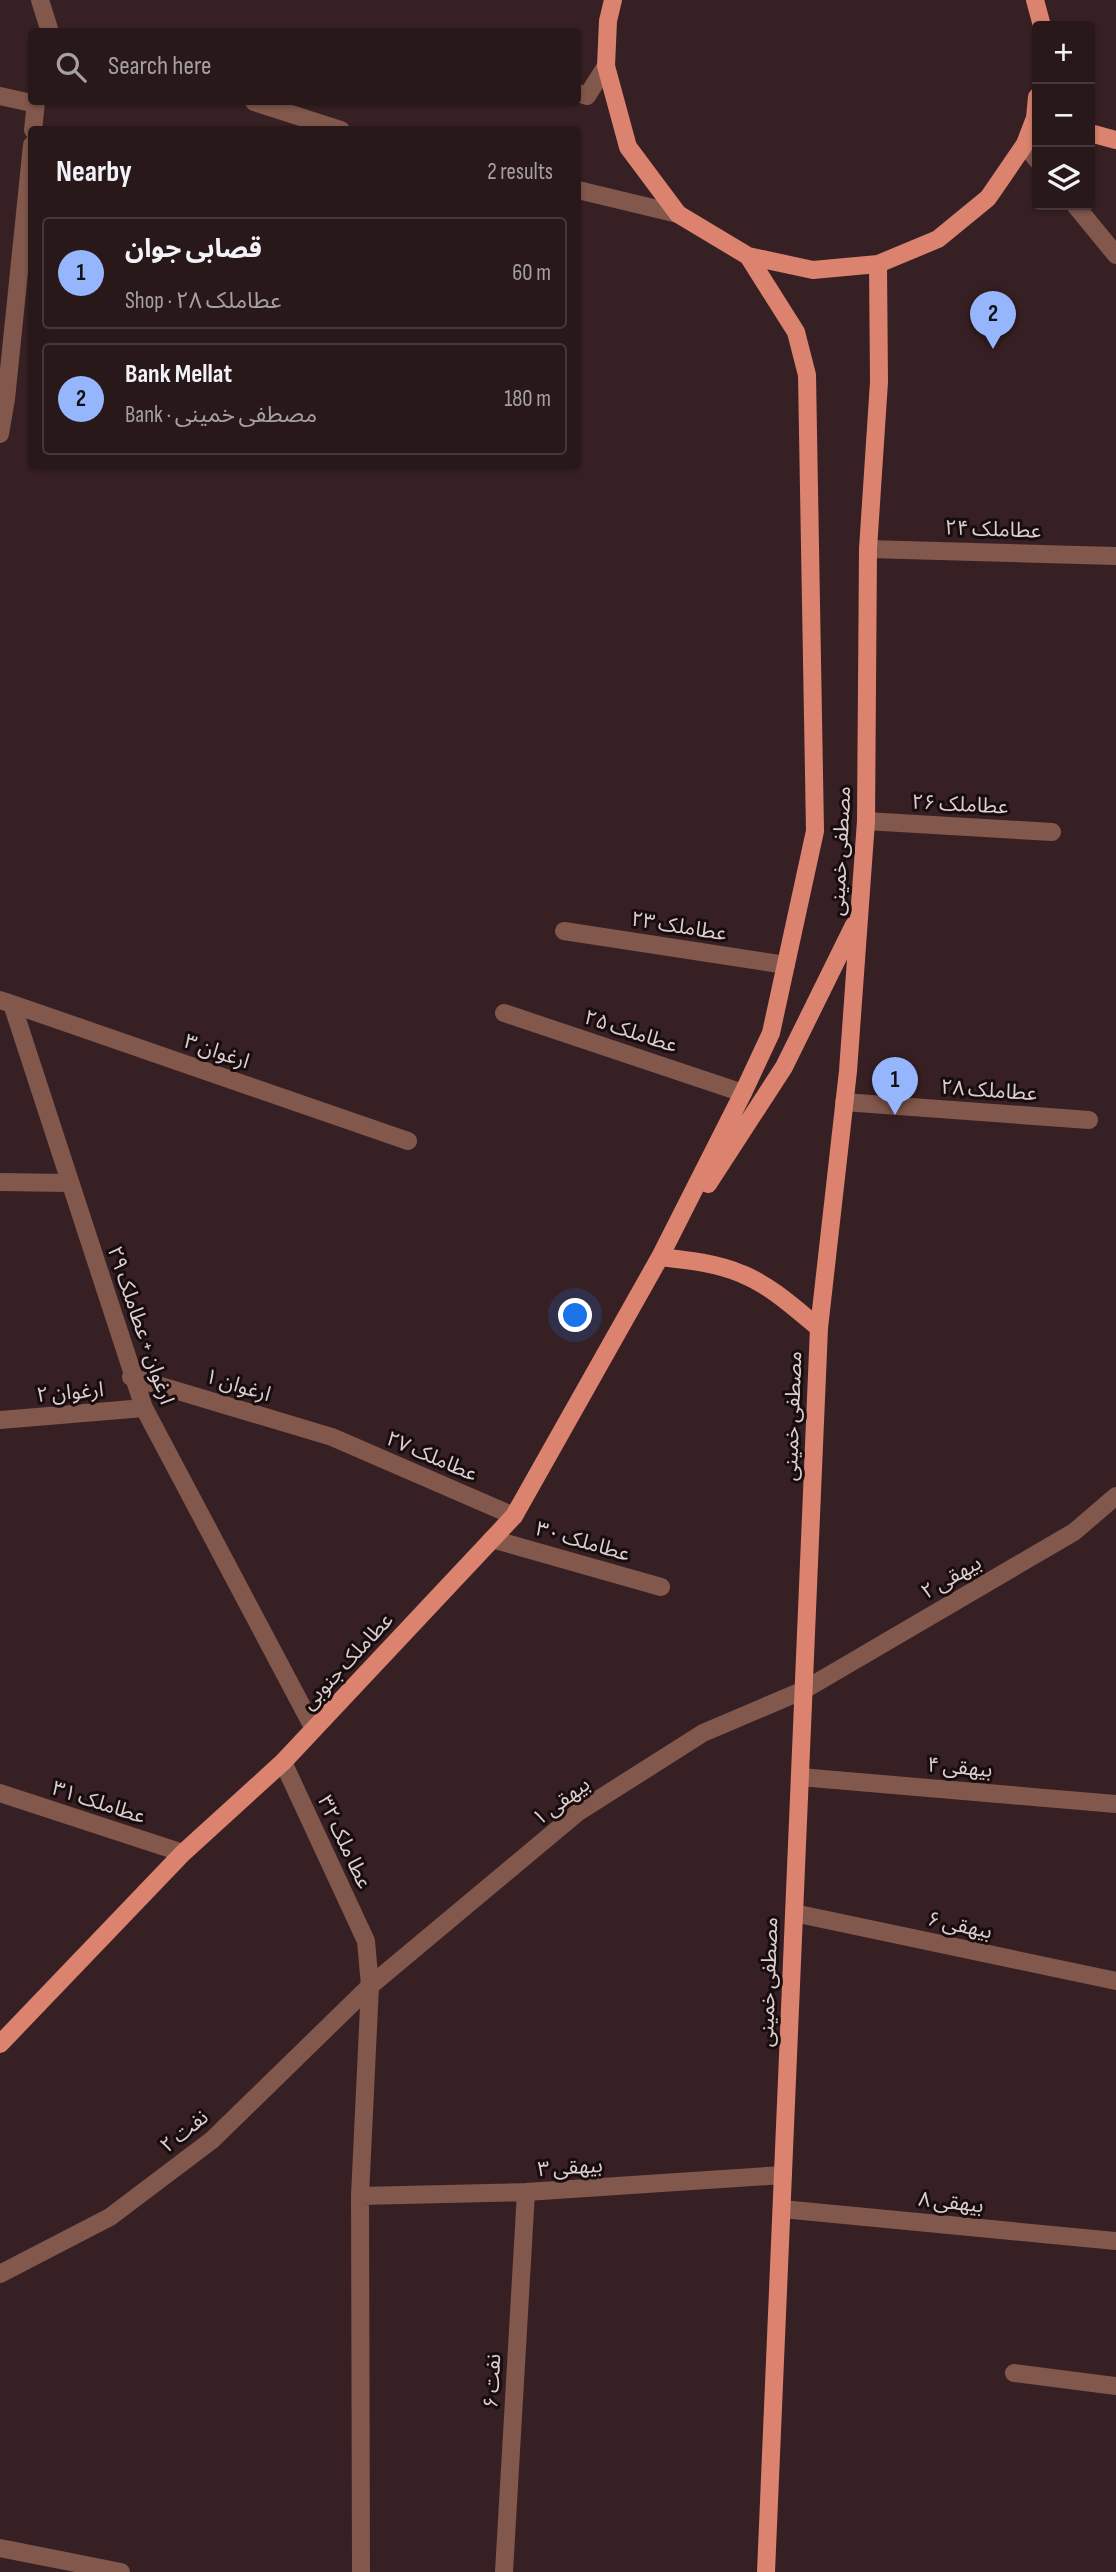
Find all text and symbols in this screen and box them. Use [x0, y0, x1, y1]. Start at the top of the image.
map controls [1032, 21, 1095, 210]
button: + [1032, 21, 1095, 84]
search box [28, 28, 581, 105]
icon: search [52, 48, 90, 86]
text: Search here [108, 51, 211, 82]
button: − [1032, 84, 1095, 147]
button: layers [1032, 147, 1095, 210]
text: Nearby [56, 154, 132, 190]
text: 2 results [487, 158, 553, 186]
text: قصابی جوان [125, 234, 262, 265]
text: 1 [76, 259, 86, 287]
text: 60 m [512, 259, 551, 287]
text: Shop · عطاملک ۲۸ [125, 287, 282, 315]
pin: 2 [970, 291, 1016, 349]
text: Bank Mellat [125, 359, 232, 390]
text: 2 [76, 385, 86, 413]
text: 180 m [504, 385, 551, 413]
text: Bank · مصطفی خمینی [125, 401, 317, 429]
street label: عطاملک ۲۴ [944, 515, 1042, 544]
street label: مصطفی خمینی [825, 785, 856, 917]
street label: عطاملک ۲۶ [911, 789, 1009, 820]
street label: عطاملک ۲۳ [629, 907, 729, 946]
street label: عطاملک ۲۵ [581, 1005, 681, 1058]
street label: ارغوان ۳ [181, 1029, 253, 1074]
pin: 1 [872, 1057, 918, 1115]
street label: عطاملک ۲۸ [940, 1075, 1038, 1106]
street label: ارغوان + عطاملک ۲۹ [102, 1243, 179, 1408]
your location [558, 1298, 592, 1332]
street label: مصطفی خمینی [778, 1351, 807, 1481]
street label: ارغوان ۱ [202, 1364, 274, 1407]
street label: ارغوان ۲ [35, 1377, 105, 1408]
street label: عطاملک ۲۷ [382, 1426, 481, 1487]
street label: عطاملک ۳۰ [533, 1516, 633, 1567]
street label: بیهقی ۲ [917, 1550, 986, 1605]
street label: عطاملک جنوبی [296, 1608, 399, 1715]
street label: بیهقی ۴ [926, 1752, 994, 1783]
street label: بیهقی ۱ [528, 1772, 595, 1831]
street label: عطاملک ۳۱ [49, 1776, 149, 1829]
street label: عطا ملک ۳۲ [312, 1792, 377, 1893]
street label: بیهقی ۶ [925, 1906, 994, 1945]
street label: مصطفی خمینی [754, 1917, 783, 2047]
street label: نفت ۲ [155, 2105, 213, 2158]
street label: بیهقی ۳ [537, 2153, 603, 2182]
street label: بیهقی ۸ [917, 2187, 985, 2218]
street label: نفت ۶ [479, 2353, 506, 2409]

